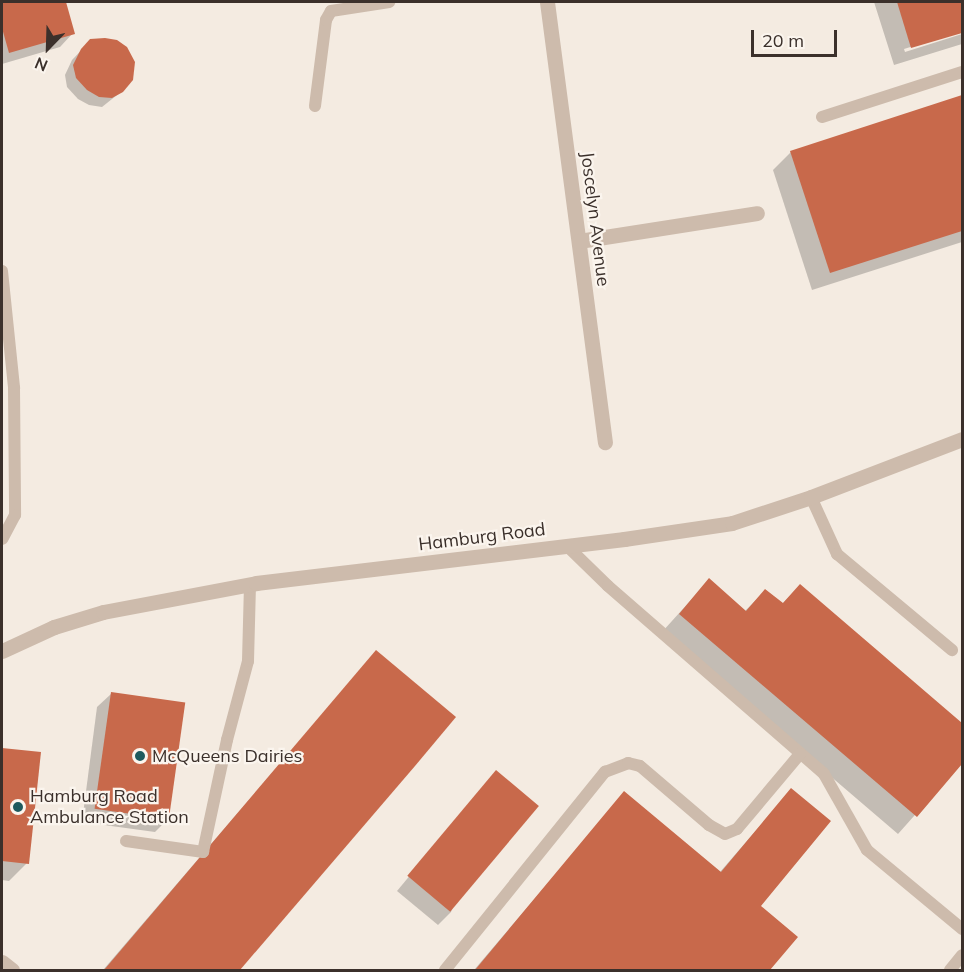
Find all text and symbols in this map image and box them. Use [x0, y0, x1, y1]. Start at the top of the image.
north arrow [18, 18, 78, 78]
scale bar [754, 18, 840, 56]
text: 20 m [762, 29, 804, 52]
text: N [31, 53, 50, 76]
street label: Joscelyn Avenue [576, 150, 614, 288]
street label: Hamburg Road [417, 519, 547, 555]
place label: McQueens Dairies [152, 745, 302, 767]
marker: McQueens Dairies [133, 749, 147, 763]
place label: Hamburg Road Ambulance Station [30, 786, 189, 828]
marker: Hamburg Road Ambulance Station [11, 800, 25, 814]

